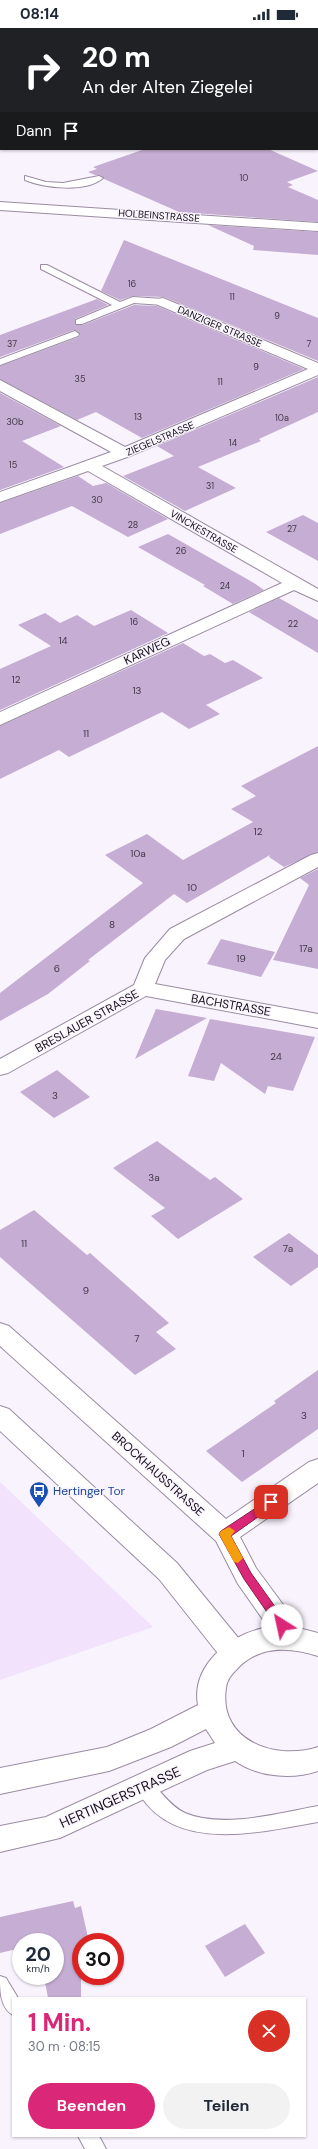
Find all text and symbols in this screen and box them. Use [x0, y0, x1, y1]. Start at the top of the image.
text: 08:14 [20, 4, 59, 24]
text: 20 m [82, 39, 151, 76]
icon: right [16, 44, 68, 96]
text: An der Alten Ziegelei [82, 75, 253, 99]
icon: arrive [60, 120, 82, 142]
text: Dann [16, 121, 52, 141]
house number: 10 [240, 172, 248, 184]
street label: HOLBEINSTRASSE [118, 206, 201, 225]
house number: 16 [128, 278, 137, 290]
house number: 11 [229, 291, 235, 303]
street label: DANZIGER STRASSE [176, 303, 264, 350]
house number: 9 [274, 310, 280, 322]
house number: 37 [7, 338, 17, 350]
house number: 7 [307, 338, 312, 350]
house number: 9 [253, 361, 259, 373]
house number: 35 [75, 373, 85, 385]
house number: 11 [217, 376, 223, 388]
house number: 13 [134, 411, 142, 423]
house number: 10a [275, 412, 289, 424]
house number: 30b [6, 416, 24, 428]
street label: ZIEGELSTRASSE [124, 418, 197, 459]
house number: 14 [229, 437, 238, 449]
house number: 15 [9, 459, 17, 471]
house number: 31 [206, 480, 214, 492]
house number: 30 [91, 494, 103, 506]
street label: VINCKESTRASSE [168, 507, 240, 556]
house number: 28 [128, 519, 138, 531]
house number: 27 [287, 523, 297, 535]
house number: 26 [176, 545, 187, 557]
house number: 24 [220, 580, 231, 592]
house number: 16 [130, 616, 139, 628]
house number: 22 [288, 618, 298, 630]
street label: KARWEG [121, 633, 173, 669]
house number: 14 [58, 634, 68, 647]
house number: 12 [12, 673, 21, 686]
house number: 13 [132, 684, 142, 697]
house number: 11 [83, 727, 89, 740]
house number: 12 [254, 825, 263, 838]
house number: 10a [130, 847, 146, 860]
house number: 10 [187, 881, 197, 894]
house number: 8 [109, 918, 115, 931]
house number: 17a [299, 942, 313, 955]
house number: 19 [236, 952, 246, 965]
house number: 6 [54, 962, 60, 975]
street label: BRESLAUER STRASSE [32, 986, 142, 1056]
street label: BACHSTRASSE [190, 990, 272, 1020]
house number: 24 [270, 1050, 282, 1063]
house number: 3 [52, 1089, 58, 1102]
house number: 3a [148, 1171, 160, 1184]
house number: 11 [21, 1237, 27, 1250]
house number: 7a [283, 1242, 293, 1255]
house number: 9 [83, 1284, 89, 1297]
house number: 7 [134, 1332, 140, 1345]
house number: 3 [301, 1409, 307, 1422]
street label: BROCKHAUSSTRASSE [108, 1428, 208, 1520]
house number: 1 [241, 1447, 245, 1460]
bus stop icon: Hertinger Tor [28, 1480, 50, 1508]
place label: Hertinger Tor [53, 1483, 126, 1499]
pin [254, 1485, 288, 1519]
icon: arrive [260, 1491, 282, 1513]
position arrow [261, 1604, 303, 1646]
street label: HERTINGERSTRASSE [57, 1762, 184, 1832]
speed limit sign: 30 [72, 1933, 124, 1985]
text: 20 [25, 1941, 51, 1967]
text: km/h [26, 1962, 50, 1975]
text: 1 Min. [28, 2007, 91, 2038]
button: close [248, 2010, 290, 2052]
text: 30 m · 08:15 [28, 2038, 101, 2055]
button: Beenden [28, 2083, 155, 2129]
button: Teilen [163, 2083, 290, 2129]

